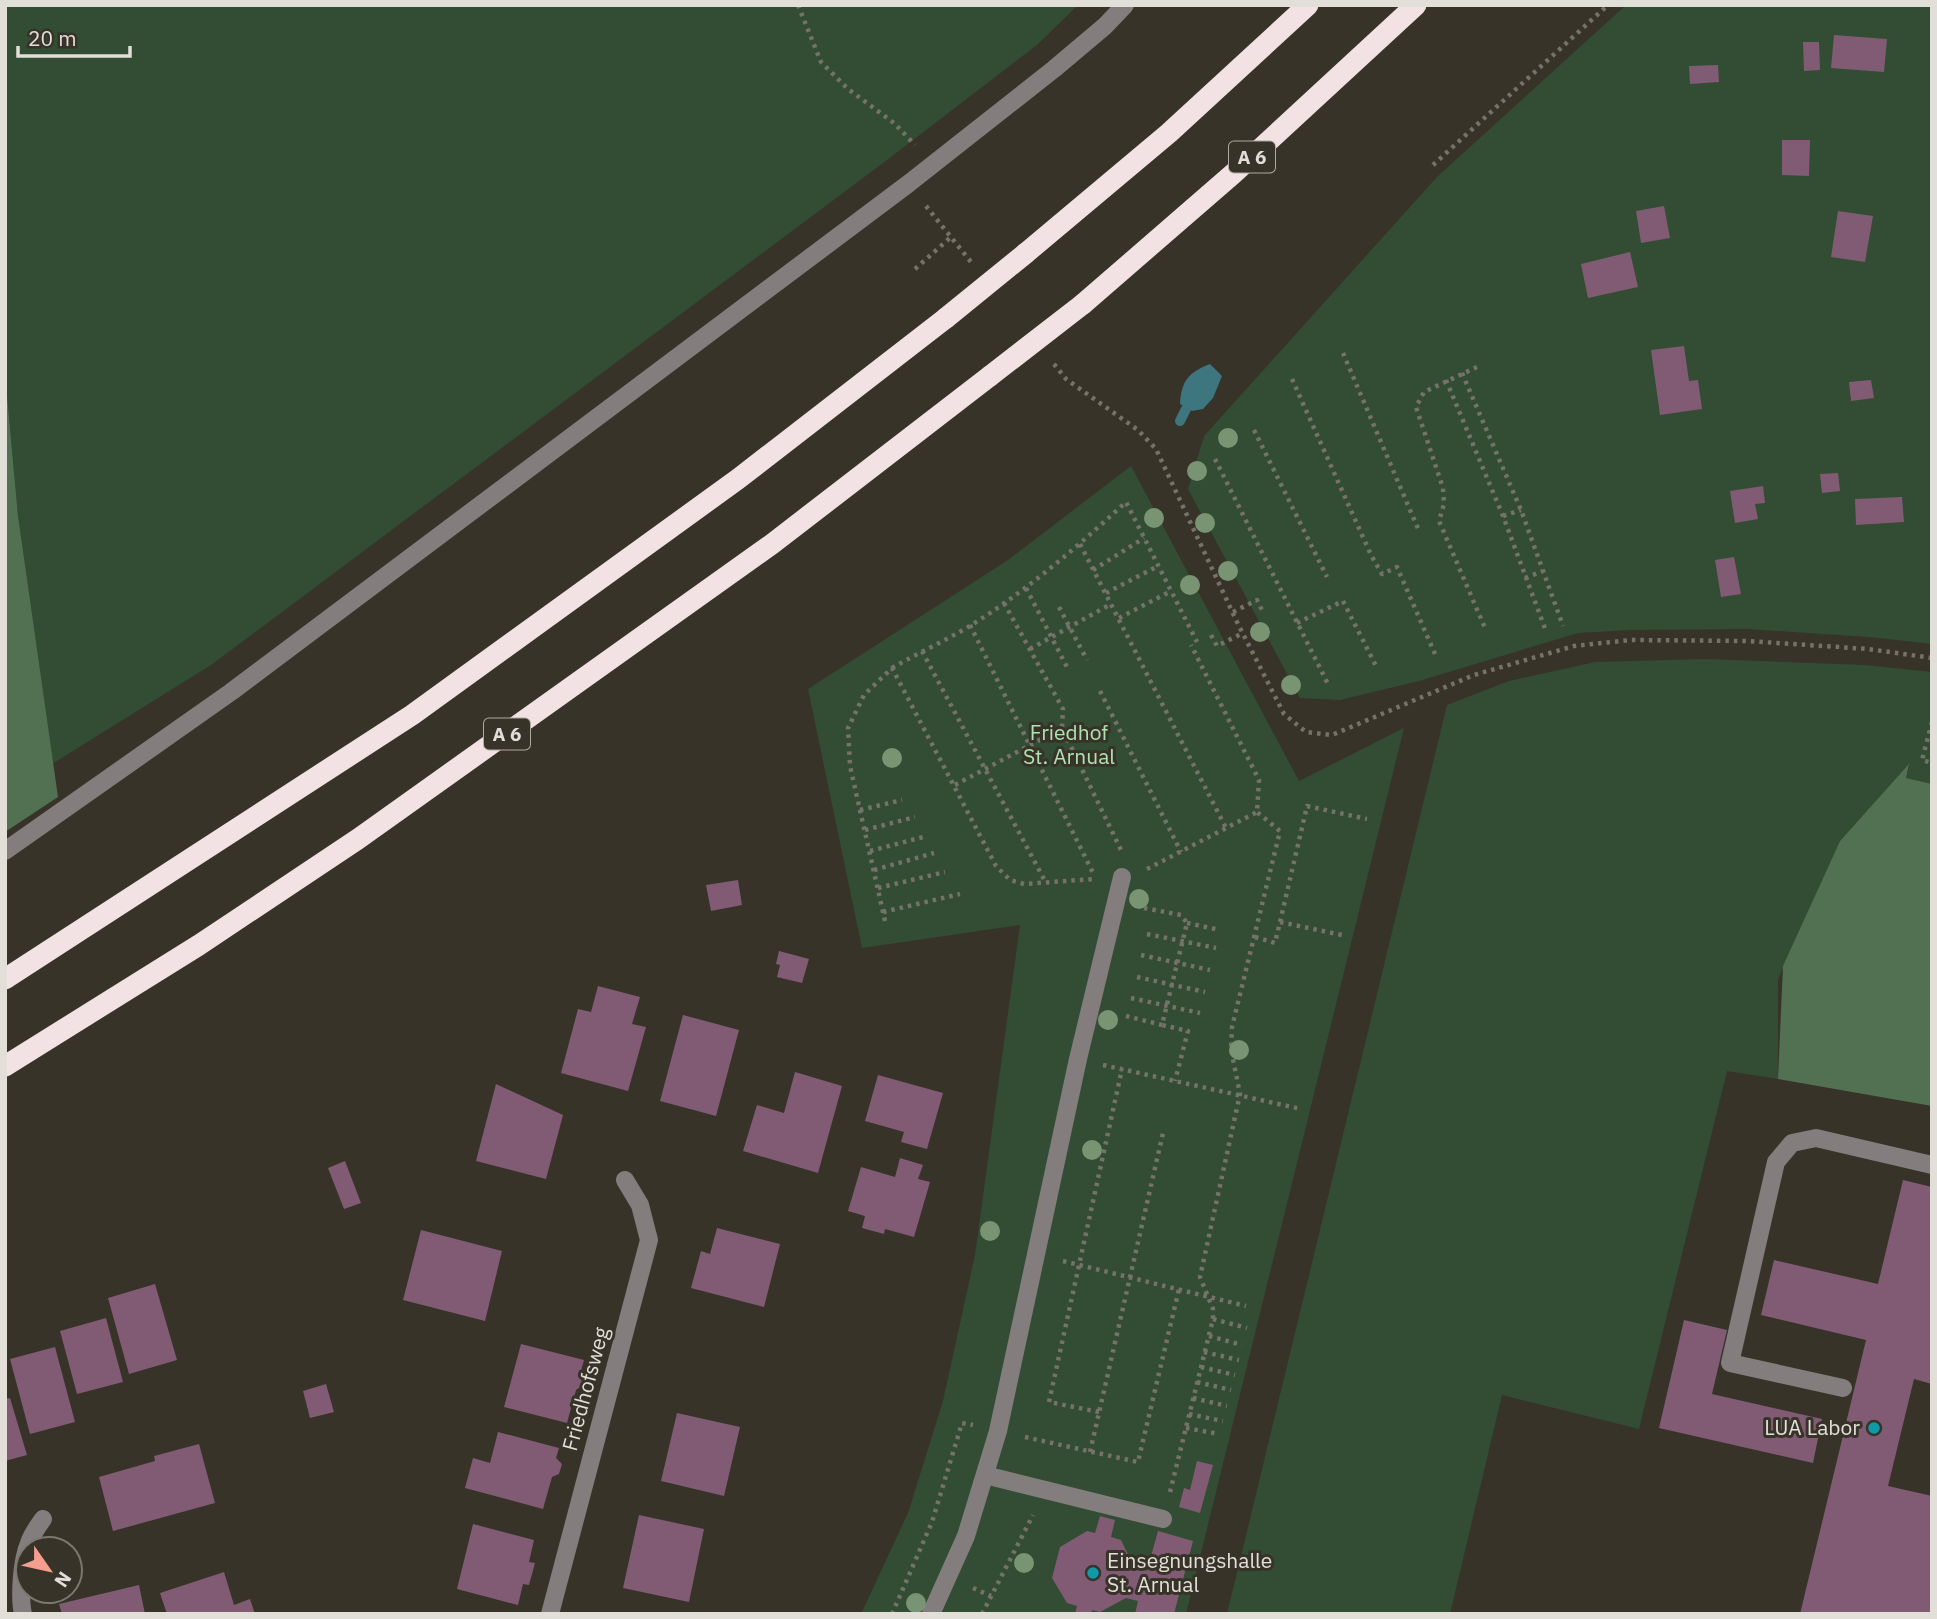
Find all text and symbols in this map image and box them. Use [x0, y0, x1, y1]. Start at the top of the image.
scale bar [18, 14, 130, 58]
text: 20 m [28, 24, 77, 52]
road number: A 6 [1229, 141, 1275, 172]
park label: Friedhof St. Arnual [1023, 718, 1115, 770]
road number: A 6 [484, 719, 530, 750]
street label: Friedhofsweg [555, 1324, 615, 1454]
place label: LUA Labor [1764, 1413, 1860, 1441]
marker: LUA Labor [1866, 1420, 1882, 1436]
north arrow [14, 1535, 84, 1605]
place label: Einsegnungshalle St. Arnual [1107, 1546, 1272, 1598]
marker: Einsegnungshalle St. Arnual [1085, 1565, 1101, 1581]
text: N [49, 1567, 77, 1592]

